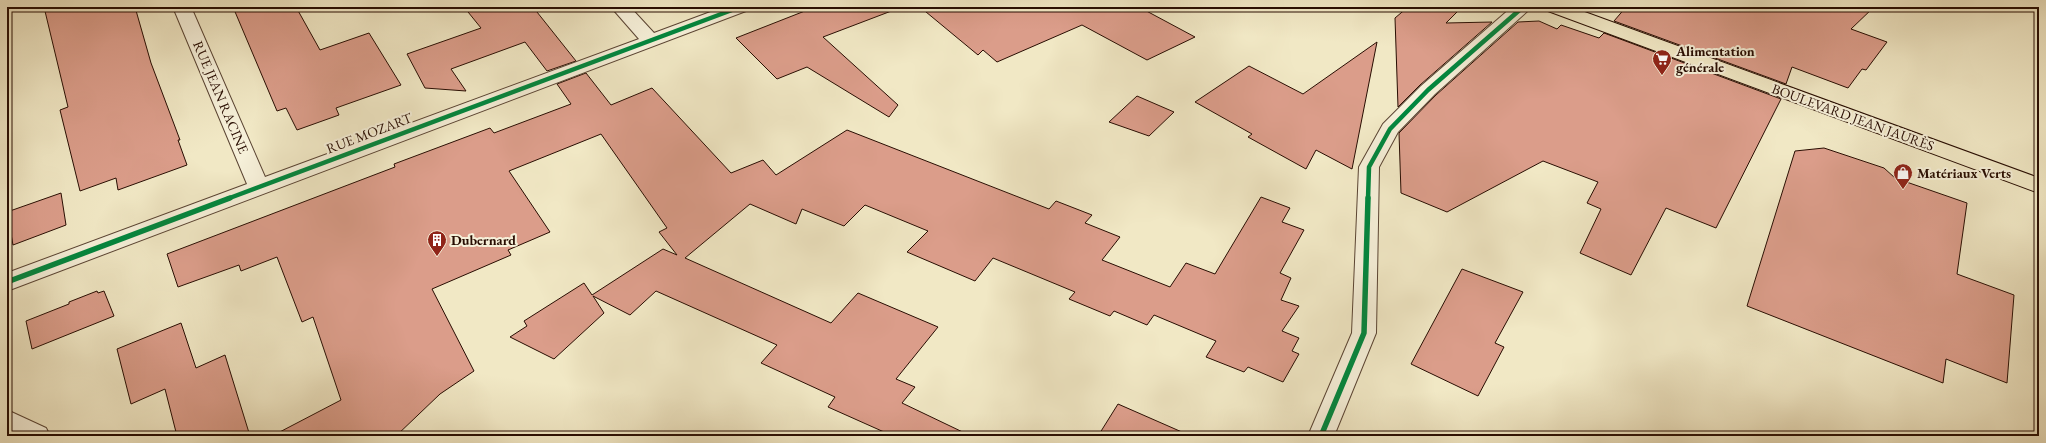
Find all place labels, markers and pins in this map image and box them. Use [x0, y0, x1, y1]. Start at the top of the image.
place label: Alimentation générale [1675, 42, 1755, 76]
supermarket icon: Alimentation générale [1651, 48, 1673, 76]
shop icon: Matériaux Verts [1892, 162, 1914, 190]
place label: Matériaux Verts [1917, 164, 2011, 182]
building icon: Dubernard [426, 229, 448, 257]
place label: Dubernard [451, 231, 516, 249]

